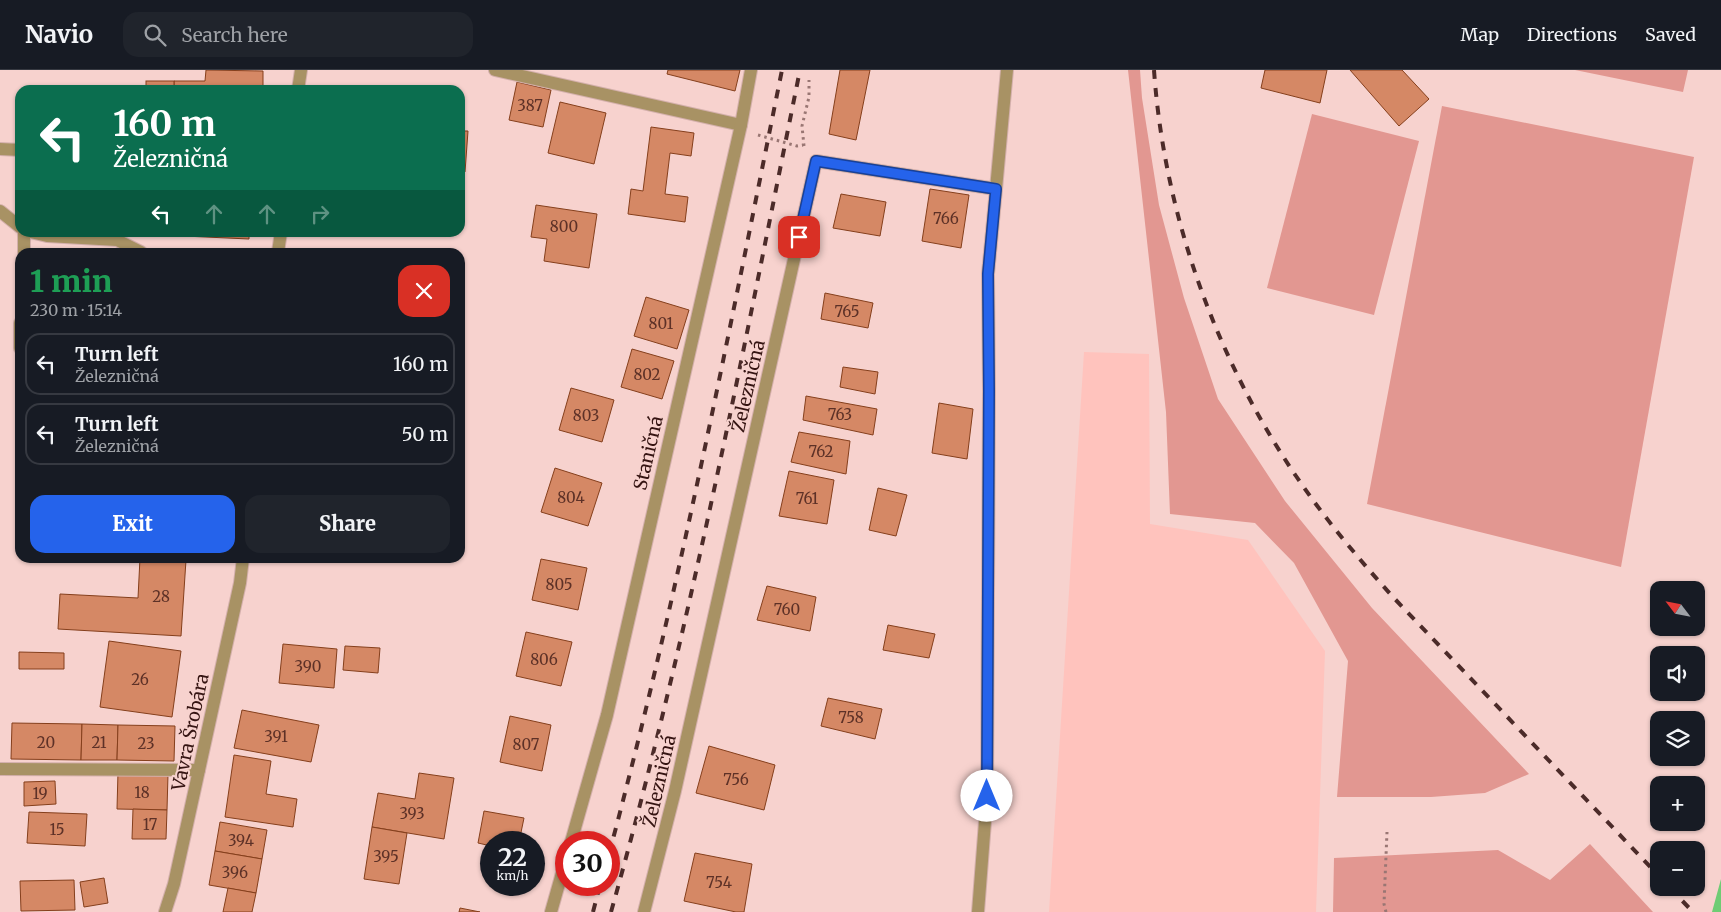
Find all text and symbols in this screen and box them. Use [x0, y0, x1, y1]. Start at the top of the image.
search box [123, 12, 473, 57]
text: Navio [25, 19, 93, 50]
icon: search [141, 21, 169, 49]
text: Search here [181, 23, 288, 47]
text: Map [1461, 23, 1499, 46]
text: Directions [1527, 23, 1617, 46]
text: Saved [1645, 23, 1696, 46]
house number: 387 [517, 96, 543, 115]
text: 160 m [113, 102, 216, 146]
icon: left [30, 105, 95, 170]
text: Železničná [113, 145, 228, 173]
icon: left [147, 200, 175, 228]
icon: ahead [200, 200, 228, 228]
icon: ahead [253, 200, 281, 228]
icon: right [306, 200, 334, 228]
house number: 766 [933, 209, 959, 228]
pin [778, 216, 820, 258]
house number: 800 [550, 217, 578, 236]
icon: arrive [785, 223, 813, 251]
text: 1 min [30, 262, 112, 300]
button: close [398, 265, 450, 317]
text: 230 m · 15:14 [30, 300, 122, 320]
house number: 765 [835, 302, 859, 321]
house number: 801 [649, 314, 674, 333]
street label: Železničná [726, 337, 770, 434]
text: Turn left [75, 342, 159, 366]
icon: left [32, 350, 60, 378]
text: 160 m [393, 352, 448, 376]
house number: 802 [633, 365, 661, 384]
text: Železničná [75, 366, 159, 386]
house number: 763 [828, 405, 852, 424]
house number: 803 [573, 406, 599, 425]
text: Turn left [75, 412, 159, 436]
street label: Staničná [628, 413, 668, 492]
icon: left [32, 420, 60, 448]
text: 50 m [402, 422, 448, 446]
text: Železničná [75, 436, 159, 456]
house number: 762 [808, 442, 834, 461]
house number: 804 [557, 488, 585, 507]
house number: 761 [796, 489, 818, 508]
button: Exit [30, 495, 235, 553]
button: Share [245, 495, 450, 553]
house number: 805 [546, 575, 573, 594]
north arrow [1650, 581, 1705, 636]
map controls [1650, 581, 1705, 896]
house number: 28 [152, 587, 170, 606]
house number: 760 [774, 600, 800, 619]
button: sound [1650, 646, 1705, 701]
house number: 806 [530, 650, 558, 669]
house number: 390 [295, 657, 321, 676]
house number: 26 [131, 670, 149, 689]
street label: Vavra Šrobára [166, 671, 214, 794]
house number: 758 [838, 708, 864, 727]
button: layers [1650, 711, 1705, 766]
house number: 391 [264, 727, 288, 746]
street label: Železničná [637, 732, 681, 829]
house number: 20 [37, 733, 55, 752]
house number: 21 [91, 733, 107, 752]
house number: 23 [138, 734, 154, 753]
house number: 807 [513, 735, 540, 754]
position arrow [960, 769, 1012, 821]
house number: 756 [723, 770, 749, 789]
button: + [1650, 776, 1705, 831]
house number: 18 [134, 783, 150, 802]
house number: 19 [32, 784, 48, 803]
house number: 393 [399, 804, 425, 823]
house number: 17 [143, 815, 158, 834]
house number: 15 [49, 820, 65, 839]
house number: 394 [228, 831, 254, 850]
speed limit sign: 30 [555, 831, 620, 896]
text: 22 [498, 841, 527, 873]
button: − [1650, 841, 1705, 896]
house number: 395 [373, 847, 399, 866]
house number: 396 [222, 863, 248, 882]
text: km/h [497, 868, 528, 883]
house number: 754 [706, 873, 732, 892]

